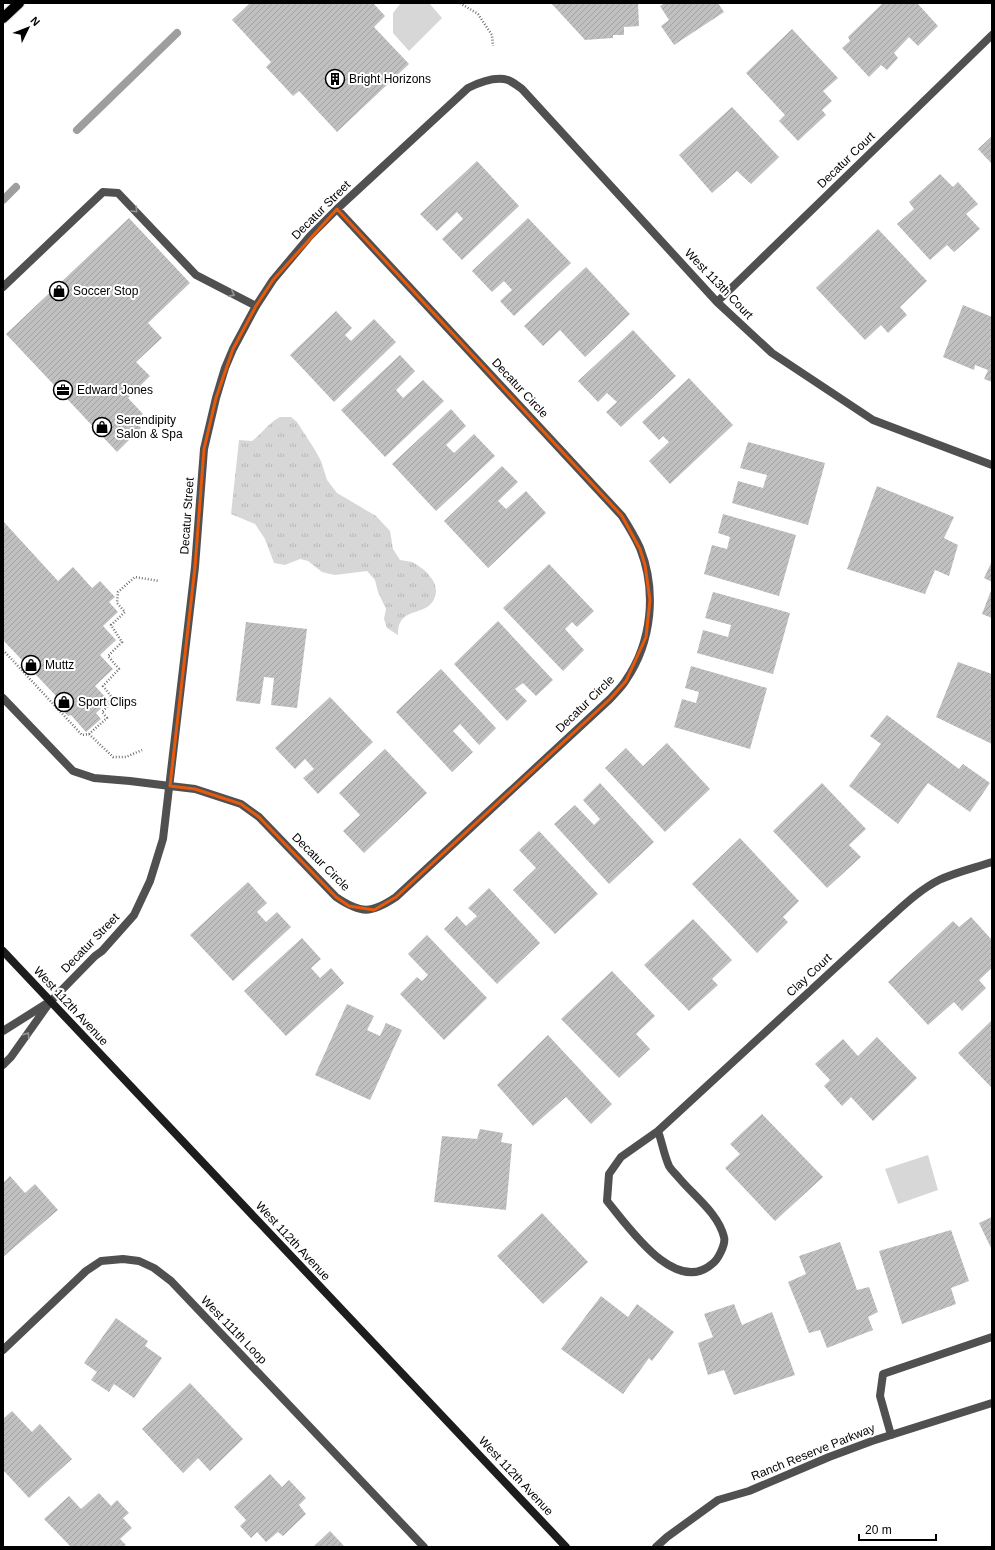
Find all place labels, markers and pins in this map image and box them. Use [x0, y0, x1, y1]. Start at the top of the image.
building icon: Bright Horizons [324, 68, 346, 90]
place label: Bright Horizons [349, 72, 431, 86]
shop icon: Soccer Stop [48, 280, 70, 302]
place label: Soccer Stop [73, 284, 139, 298]
office icon: Edward Jones [52, 379, 74, 401]
place label: Edward Jones [77, 383, 153, 397]
place label: Serendipity Salon & Spa [116, 413, 183, 441]
shop icon: Serendipity Salon & Spa [91, 416, 113, 438]
shop icon: Muttz [20, 654, 42, 676]
place label: Muttz [45, 658, 74, 672]
shop icon: Sport Clips [53, 691, 75, 713]
place label: Sport Clips [78, 695, 137, 709]

